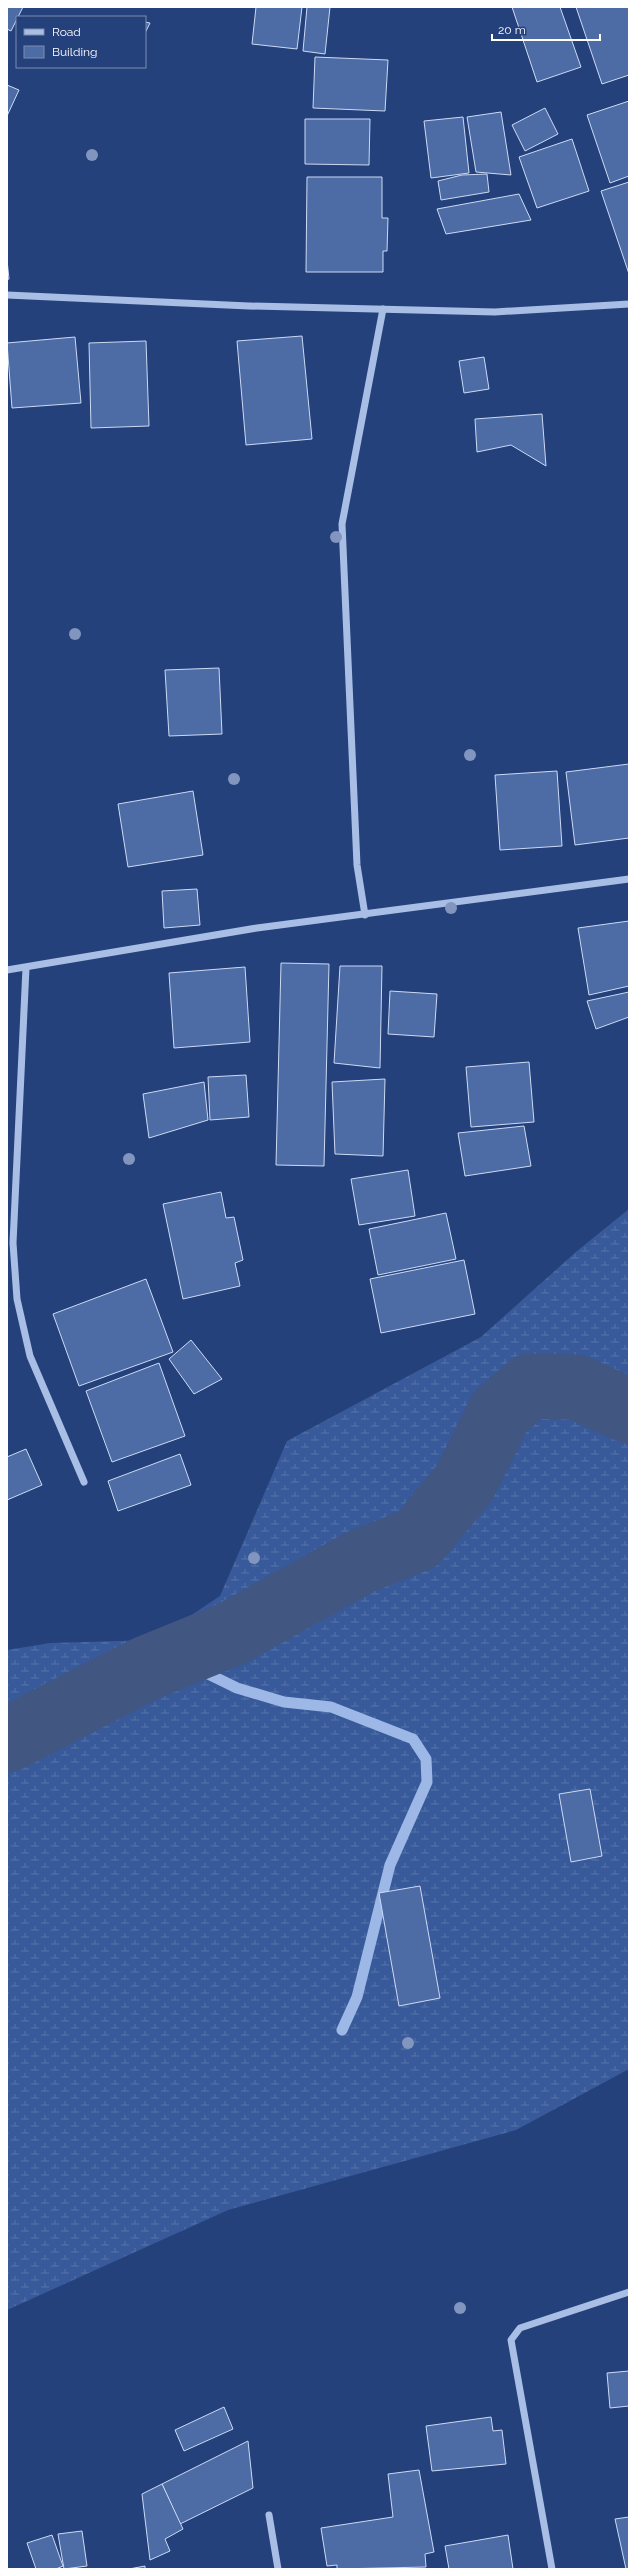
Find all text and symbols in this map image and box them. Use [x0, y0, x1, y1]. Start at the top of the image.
legend [16, 16, 146, 68]
scale bar [492, 16, 600, 42]
text: 20 m [498, 23, 526, 37]
text: Road [52, 25, 81, 39]
text: Building [52, 45, 98, 59]

